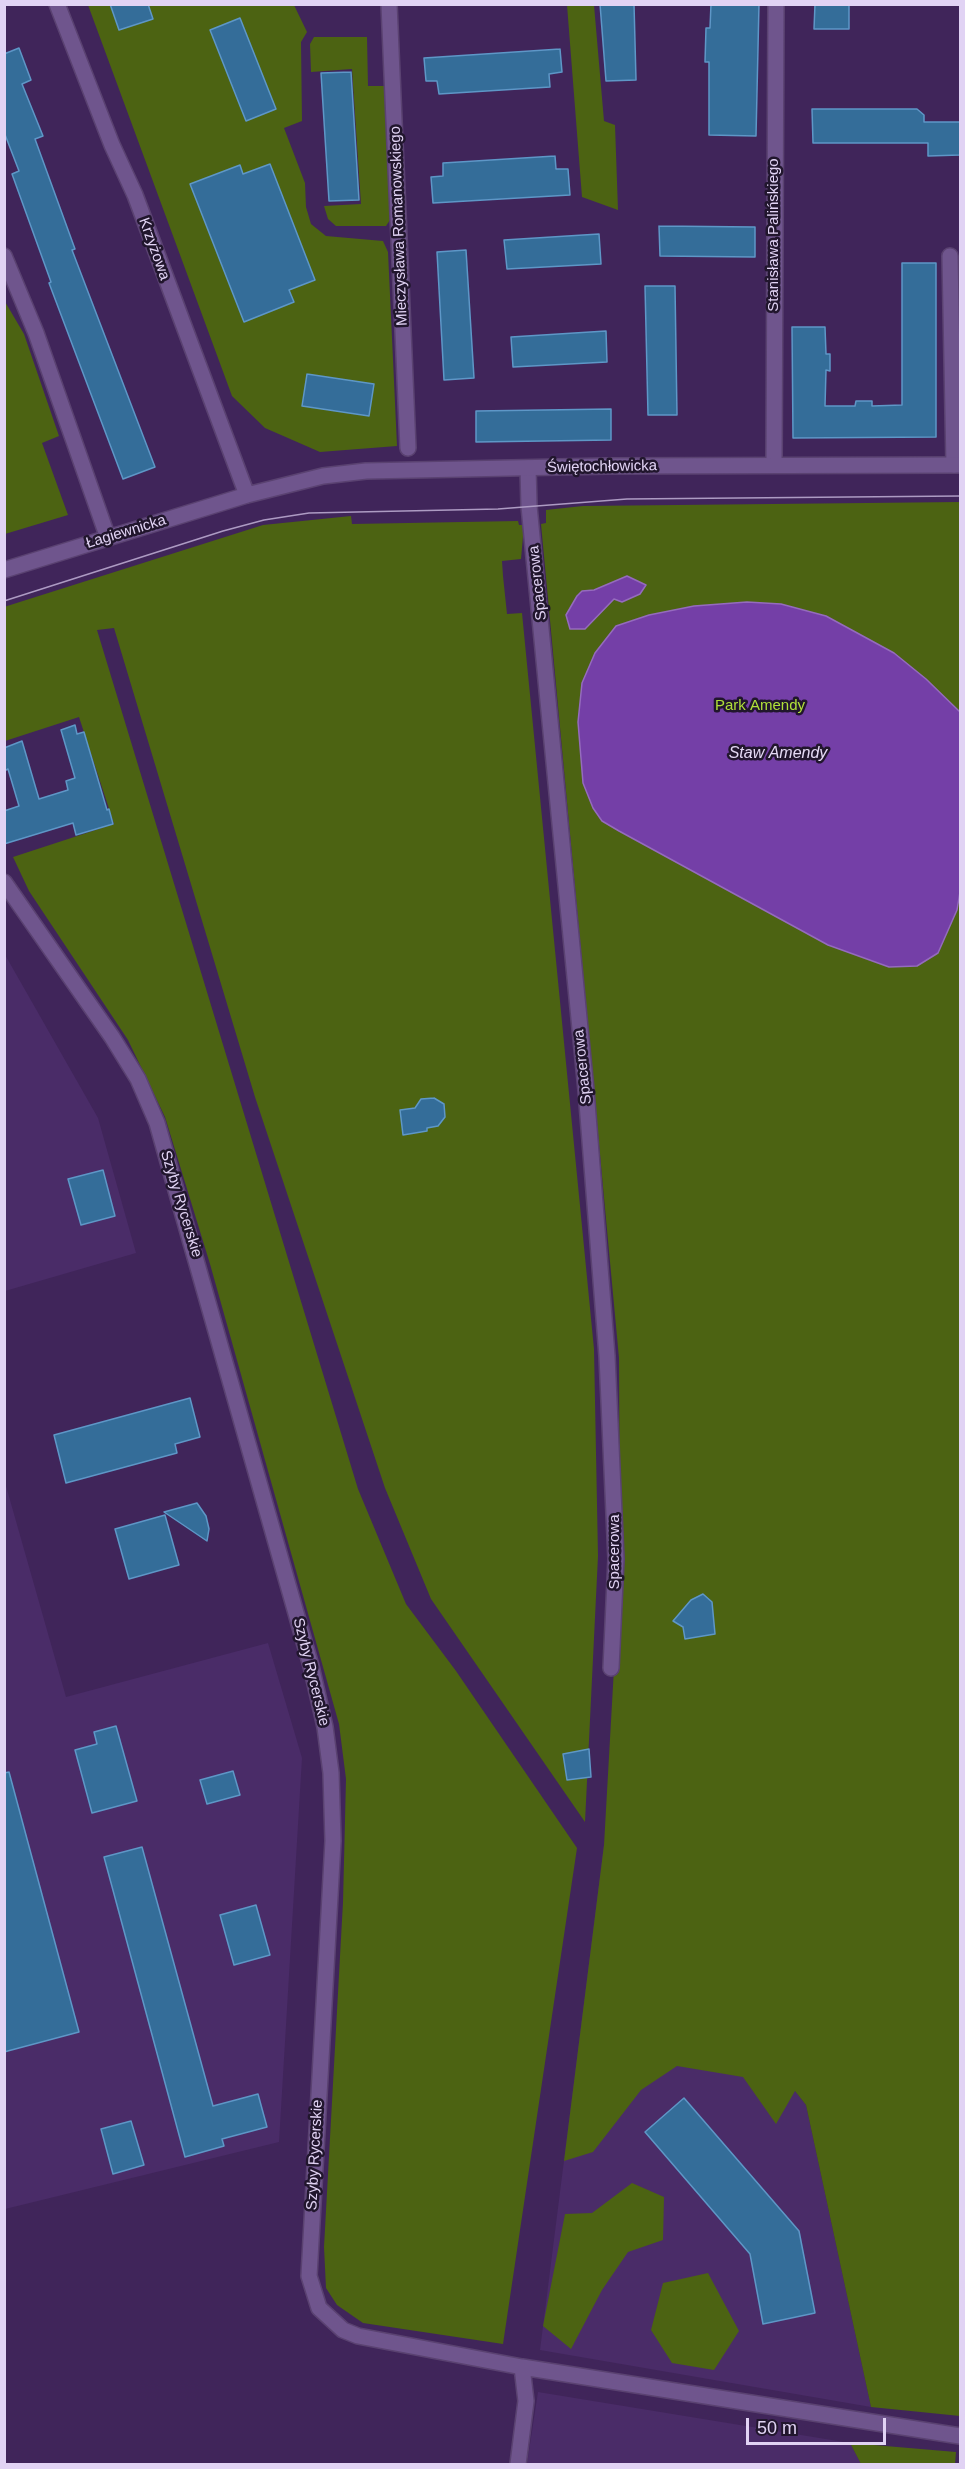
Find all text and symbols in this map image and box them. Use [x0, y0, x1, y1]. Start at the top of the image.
street label: Mieczysława Romanowskiego [387, 126, 411, 326]
street label: Stanisława Palińskiego [765, 158, 783, 312]
street label: Krzyżowa [134, 215, 174, 283]
street label: Świętochłowicka [547, 457, 657, 477]
street label: Łagiewnicka [84, 511, 168, 553]
street label: Spacerowa [525, 545, 551, 621]
park label: Park Amendy [715, 697, 805, 715]
water label: Staw Amendy [729, 744, 827, 764]
street label: Spacerowa [570, 1029, 596, 1105]
street label: Szyby Rycerskie [156, 1148, 206, 1260]
street label: Spacerowa [606, 1514, 624, 1590]
street label: Szyby Rycerskie [289, 1616, 333, 1728]
street label: Szyby Rycerskie [303, 2099, 327, 2211]
scale bar [749, 2406, 888, 2444]
text: 50 m [757, 2418, 797, 2438]

